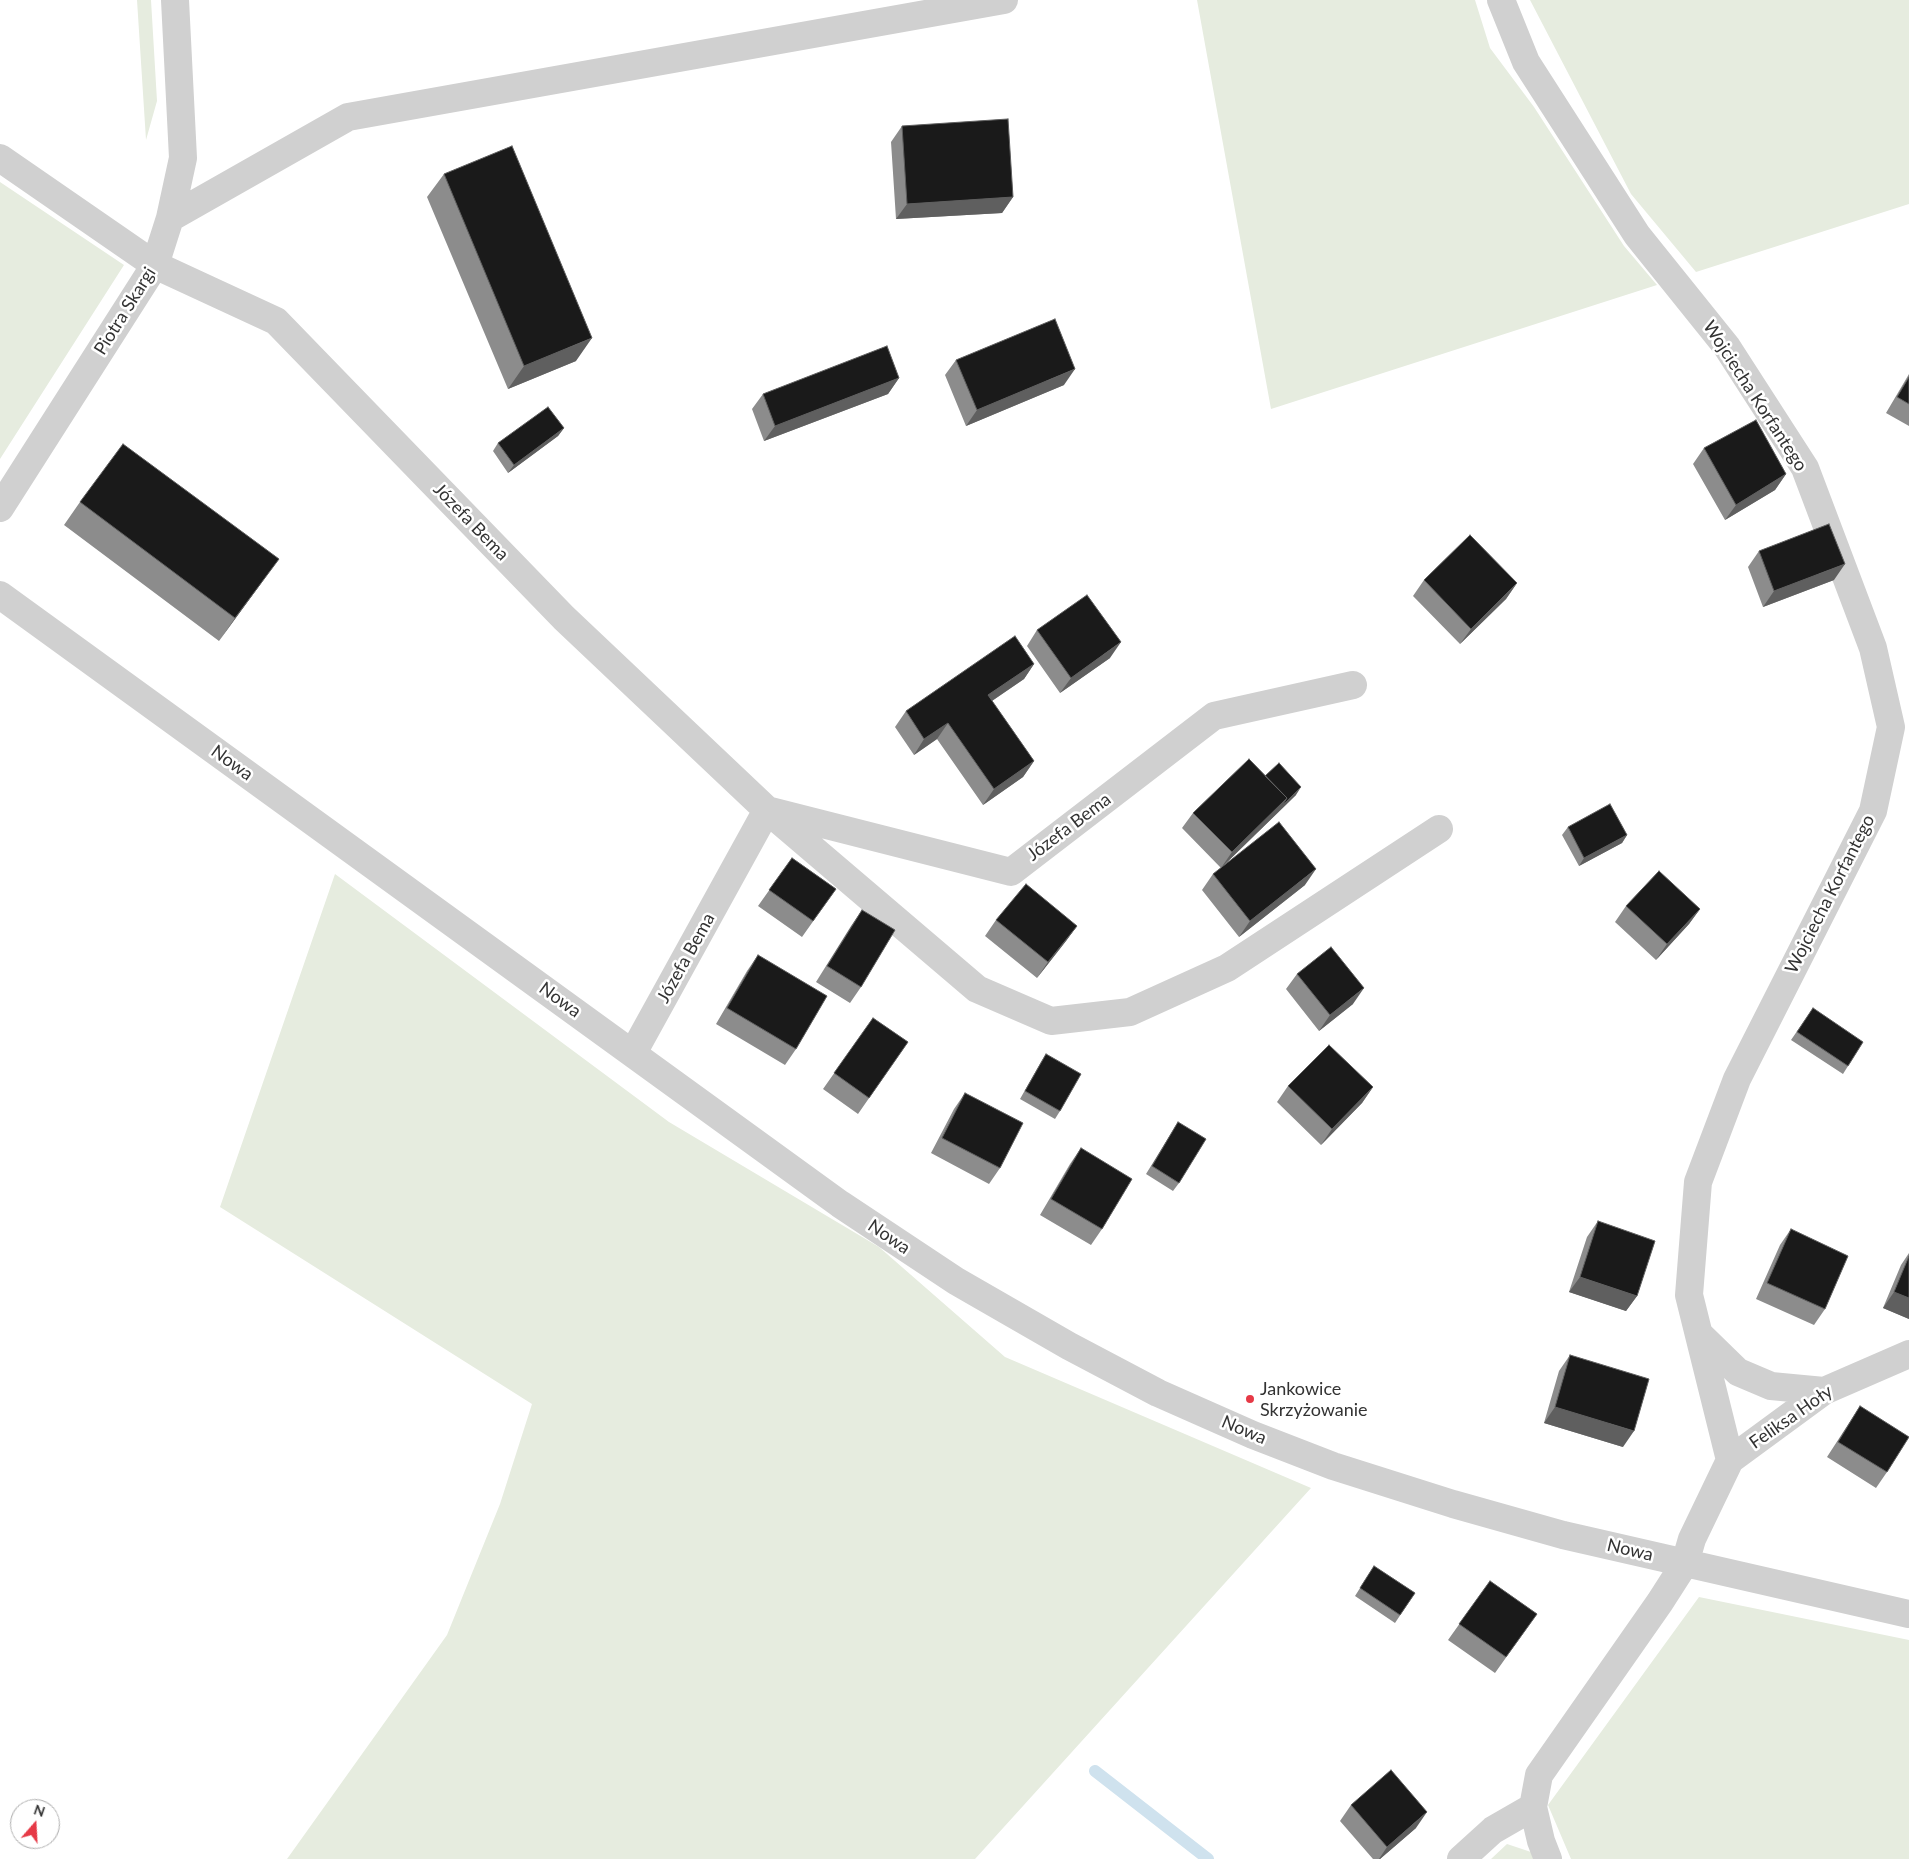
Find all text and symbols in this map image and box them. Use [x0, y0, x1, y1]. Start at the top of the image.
street label: Piotra Skargi [90, 263, 160, 359]
street label: Wojciecha Korfantego [1698, 317, 1812, 475]
street label: Józefa Bema [429, 479, 513, 565]
street label: Nowa [207, 741, 257, 785]
street label: Józefa Bema [1023, 789, 1115, 865]
street label: Wojciecha Korfantego [1781, 811, 1879, 977]
street label: Józefa Bema [652, 909, 720, 1007]
street label: Nowa [535, 978, 585, 1022]
street label: Nowa [864, 1215, 914, 1259]
place label: Jankowice Skrzyżowanie [1260, 1378, 1368, 1420]
street label: Feliksa Hoły [1745, 1380, 1837, 1454]
marker: Jankowice Skrzyżowanie [1244, 1393, 1256, 1405]
street label: Nowa [1218, 1411, 1270, 1449]
street label: Nowa [1605, 1534, 1655, 1566]
north arrow [10, 1799, 60, 1849]
text: N [32, 1800, 48, 1820]

